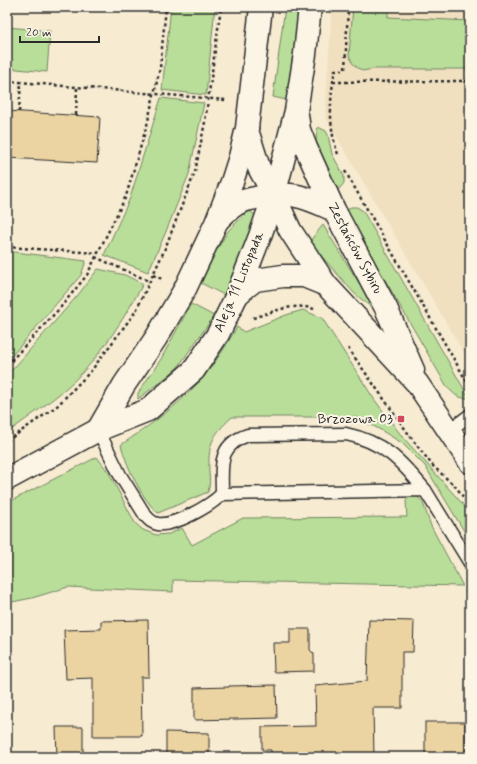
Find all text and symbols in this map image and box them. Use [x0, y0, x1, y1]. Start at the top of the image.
scale bar [20, 18, 99, 44]
text: 20 m [26, 25, 52, 41]
street label: Zesłańców Sybiru [323, 199, 387, 297]
street label: Aleja 11 Listopada [210, 228, 269, 335]
place label: Brzozowa 03 [318, 410, 393, 428]
marker: Brzozowa 03 [396, 414, 406, 424]

